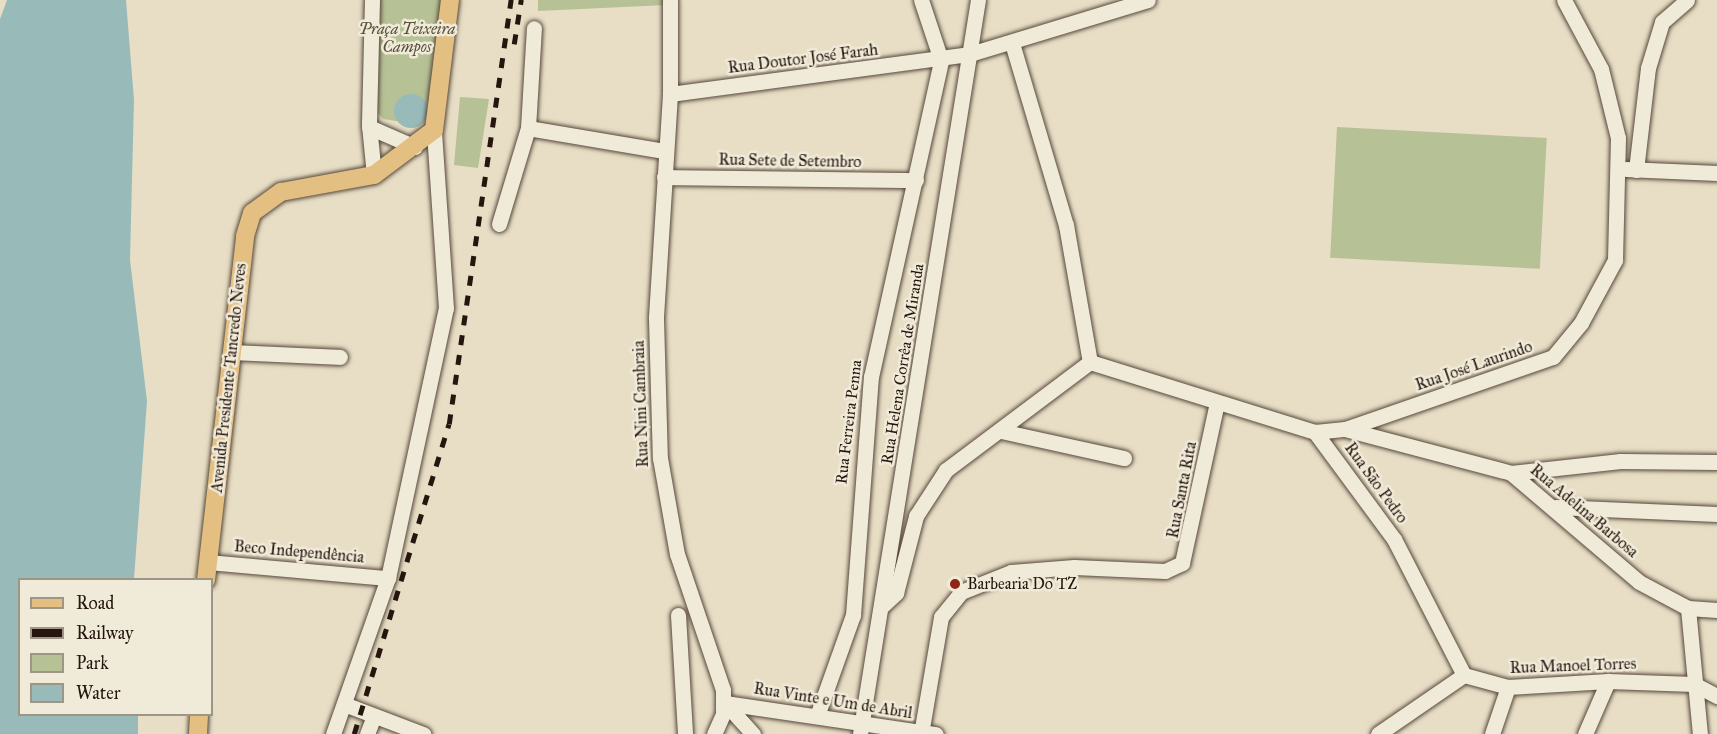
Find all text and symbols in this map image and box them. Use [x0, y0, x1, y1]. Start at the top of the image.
park label: Praça Teixeira Campos [359, 19, 455, 57]
street label: Rua Doutor José Farah [727, 40, 879, 78]
street label: Rua Sete de Setembro [718, 150, 862, 172]
street label: Avenida Presidente Tancredo Neves [207, 262, 251, 494]
street label: Rua Helena Corrêa de Miranda [878, 262, 928, 466]
street label: Rua José Laurindo [1413, 337, 1535, 395]
street label: Rua Nini Cambraia [629, 340, 653, 468]
street label: Rua Ferreira Penna [832, 359, 866, 485]
street label: Rua São Pedro [1340, 439, 1412, 527]
street label: Rua Santa Rita [1163, 440, 1201, 540]
street label: Rua Adelina Barbosa [1526, 460, 1642, 562]
street label: Beco Independência [233, 537, 365, 567]
place label: Barbearia Do TZ [967, 574, 1077, 594]
marker: Barbearia Do TZ [948, 577, 962, 591]
legend [18, 578, 213, 716]
text: Road [76, 592, 114, 614]
text: Railway [76, 622, 133, 644]
text: Park [76, 652, 109, 674]
street label: Rua Manoel Torres [1509, 654, 1637, 678]
street label: Rua Vinte e Um de Abril [752, 679, 914, 723]
text: Water [76, 682, 120, 704]

